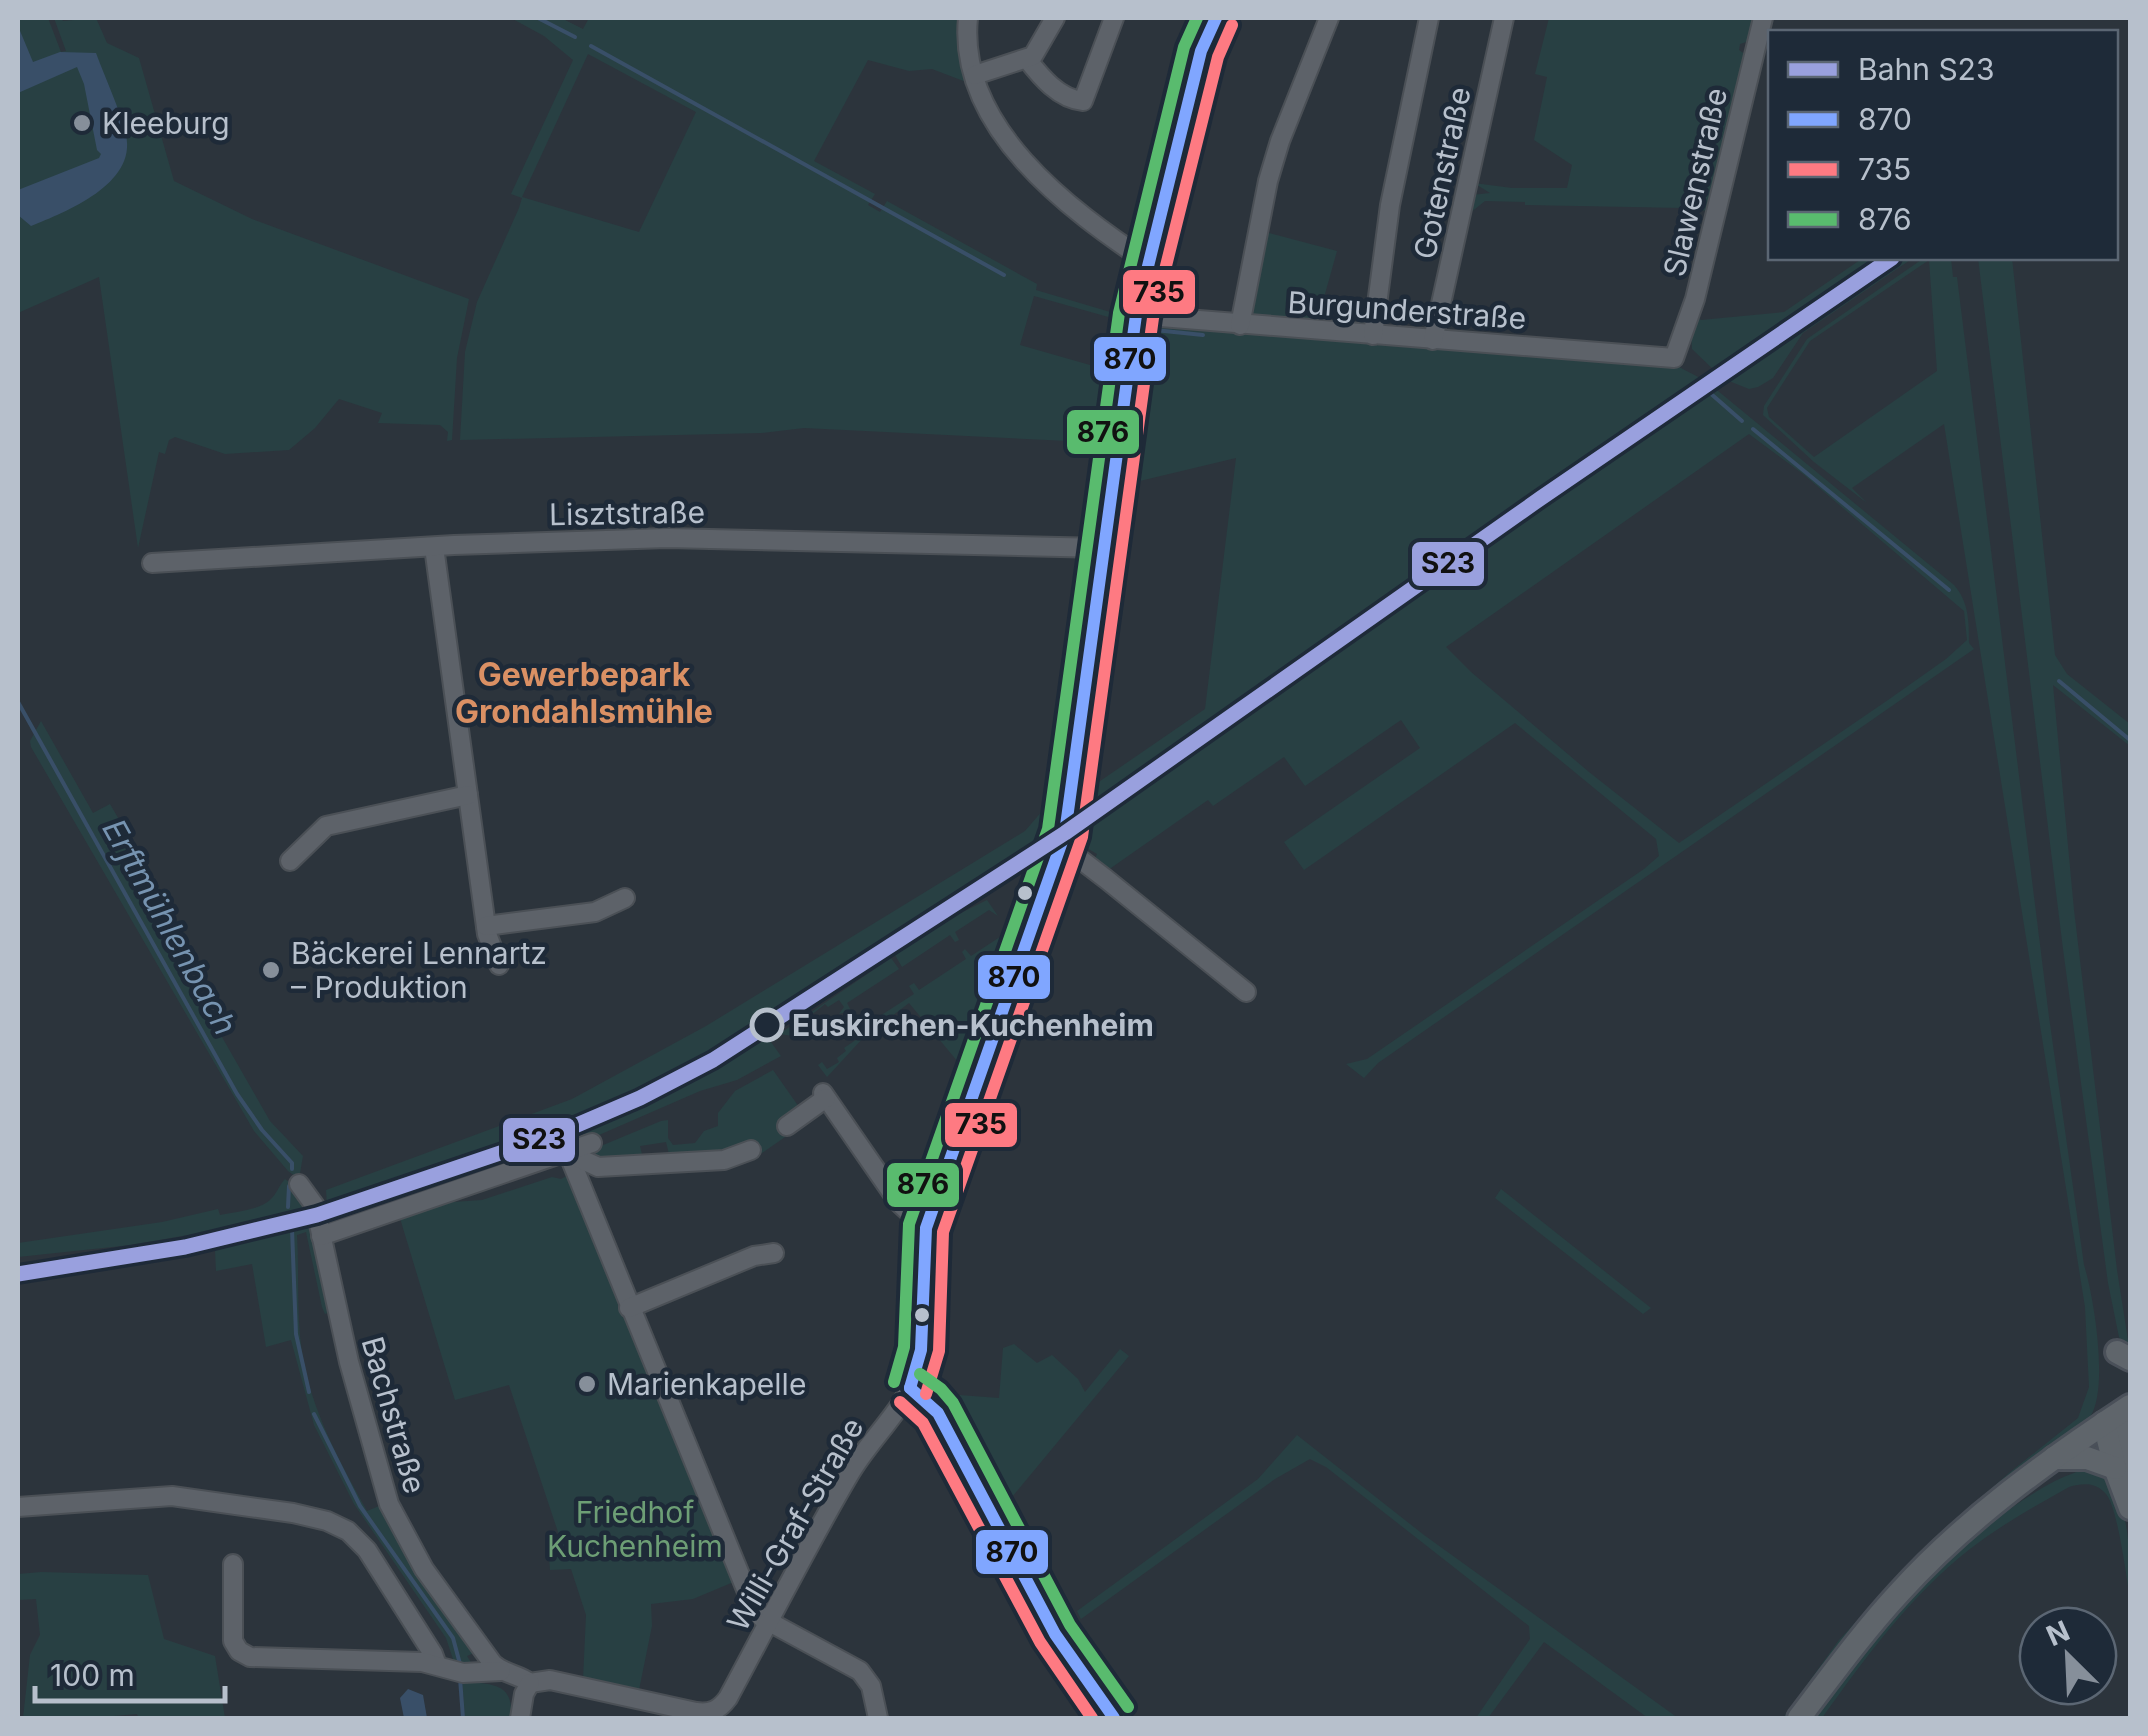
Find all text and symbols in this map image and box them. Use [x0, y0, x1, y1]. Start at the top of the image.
legend [1768, 30, 2118, 260]
text: Bahn S23 [1858, 51, 1994, 87]
street label: Gotenstraße [1406, 84, 1478, 262]
street label: Slawenstraße [1656, 84, 1734, 280]
text: 870 [1858, 101, 1912, 137]
place label: Kleeburg [102, 105, 230, 141]
marker: Kleeburg [71, 112, 93, 134]
text: 735 [1858, 151, 1911, 187]
text: 876 [1858, 201, 1912, 237]
line badge: 735 [1121, 268, 1197, 316]
text: 735 [1133, 275, 1185, 309]
street label: Burgunderstraße [1287, 284, 1527, 336]
line badge: 870 [1092, 335, 1168, 383]
text: 870 [1104, 342, 1156, 376]
line badge: 876 [1065, 408, 1141, 456]
text: 876 [1077, 415, 1129, 449]
street label: Lisztstraße [549, 494, 705, 532]
line badge: S23 [1410, 540, 1486, 588]
text: S23 [1421, 546, 1475, 580]
district label: Gewerbepark Grondahlsmühle [455, 655, 713, 731]
water label: Erftmühlenbach [95, 812, 245, 1042]
unlabelled marker [1015, 883, 1035, 903]
place label: Bäckerei Lennartz – Produktion [291, 935, 547, 1005]
line badge: 870 [976, 953, 1052, 1001]
marker: Bäckerei Lennartz – Produktion [260, 959, 282, 981]
text: 870 [988, 960, 1040, 994]
place label: Euskirchen-Kuchenheim [792, 1007, 1154, 1043]
marker: Euskirchen-Kuchenheim [751, 1009, 783, 1041]
line badge: 735 [943, 1101, 1019, 1149]
text: 735 [955, 1107, 1007, 1141]
line badge: S23 [501, 1116, 577, 1164]
text: S23 [512, 1122, 566, 1156]
line badge: 876 [885, 1161, 961, 1209]
text: 876 [897, 1167, 949, 1201]
unlabelled marker [912, 1305, 932, 1325]
street label: Bachstraße [354, 1333, 434, 1497]
place label: Marienkapelle [607, 1366, 806, 1402]
marker: Marienkapelle [576, 1373, 598, 1395]
street label: Willi-Graf-Straße [719, 1411, 871, 1637]
park label: Friedhof Kuchenheim [547, 1494, 723, 1564]
line badge: 870 [974, 1528, 1050, 1576]
text: 870 [986, 1535, 1038, 1569]
north arrow [2018, 1606, 2118, 1706]
text: N [2041, 1613, 2074, 1653]
scale bar [35, 1641, 225, 1703]
text: 100 m [50, 1657, 135, 1693]

